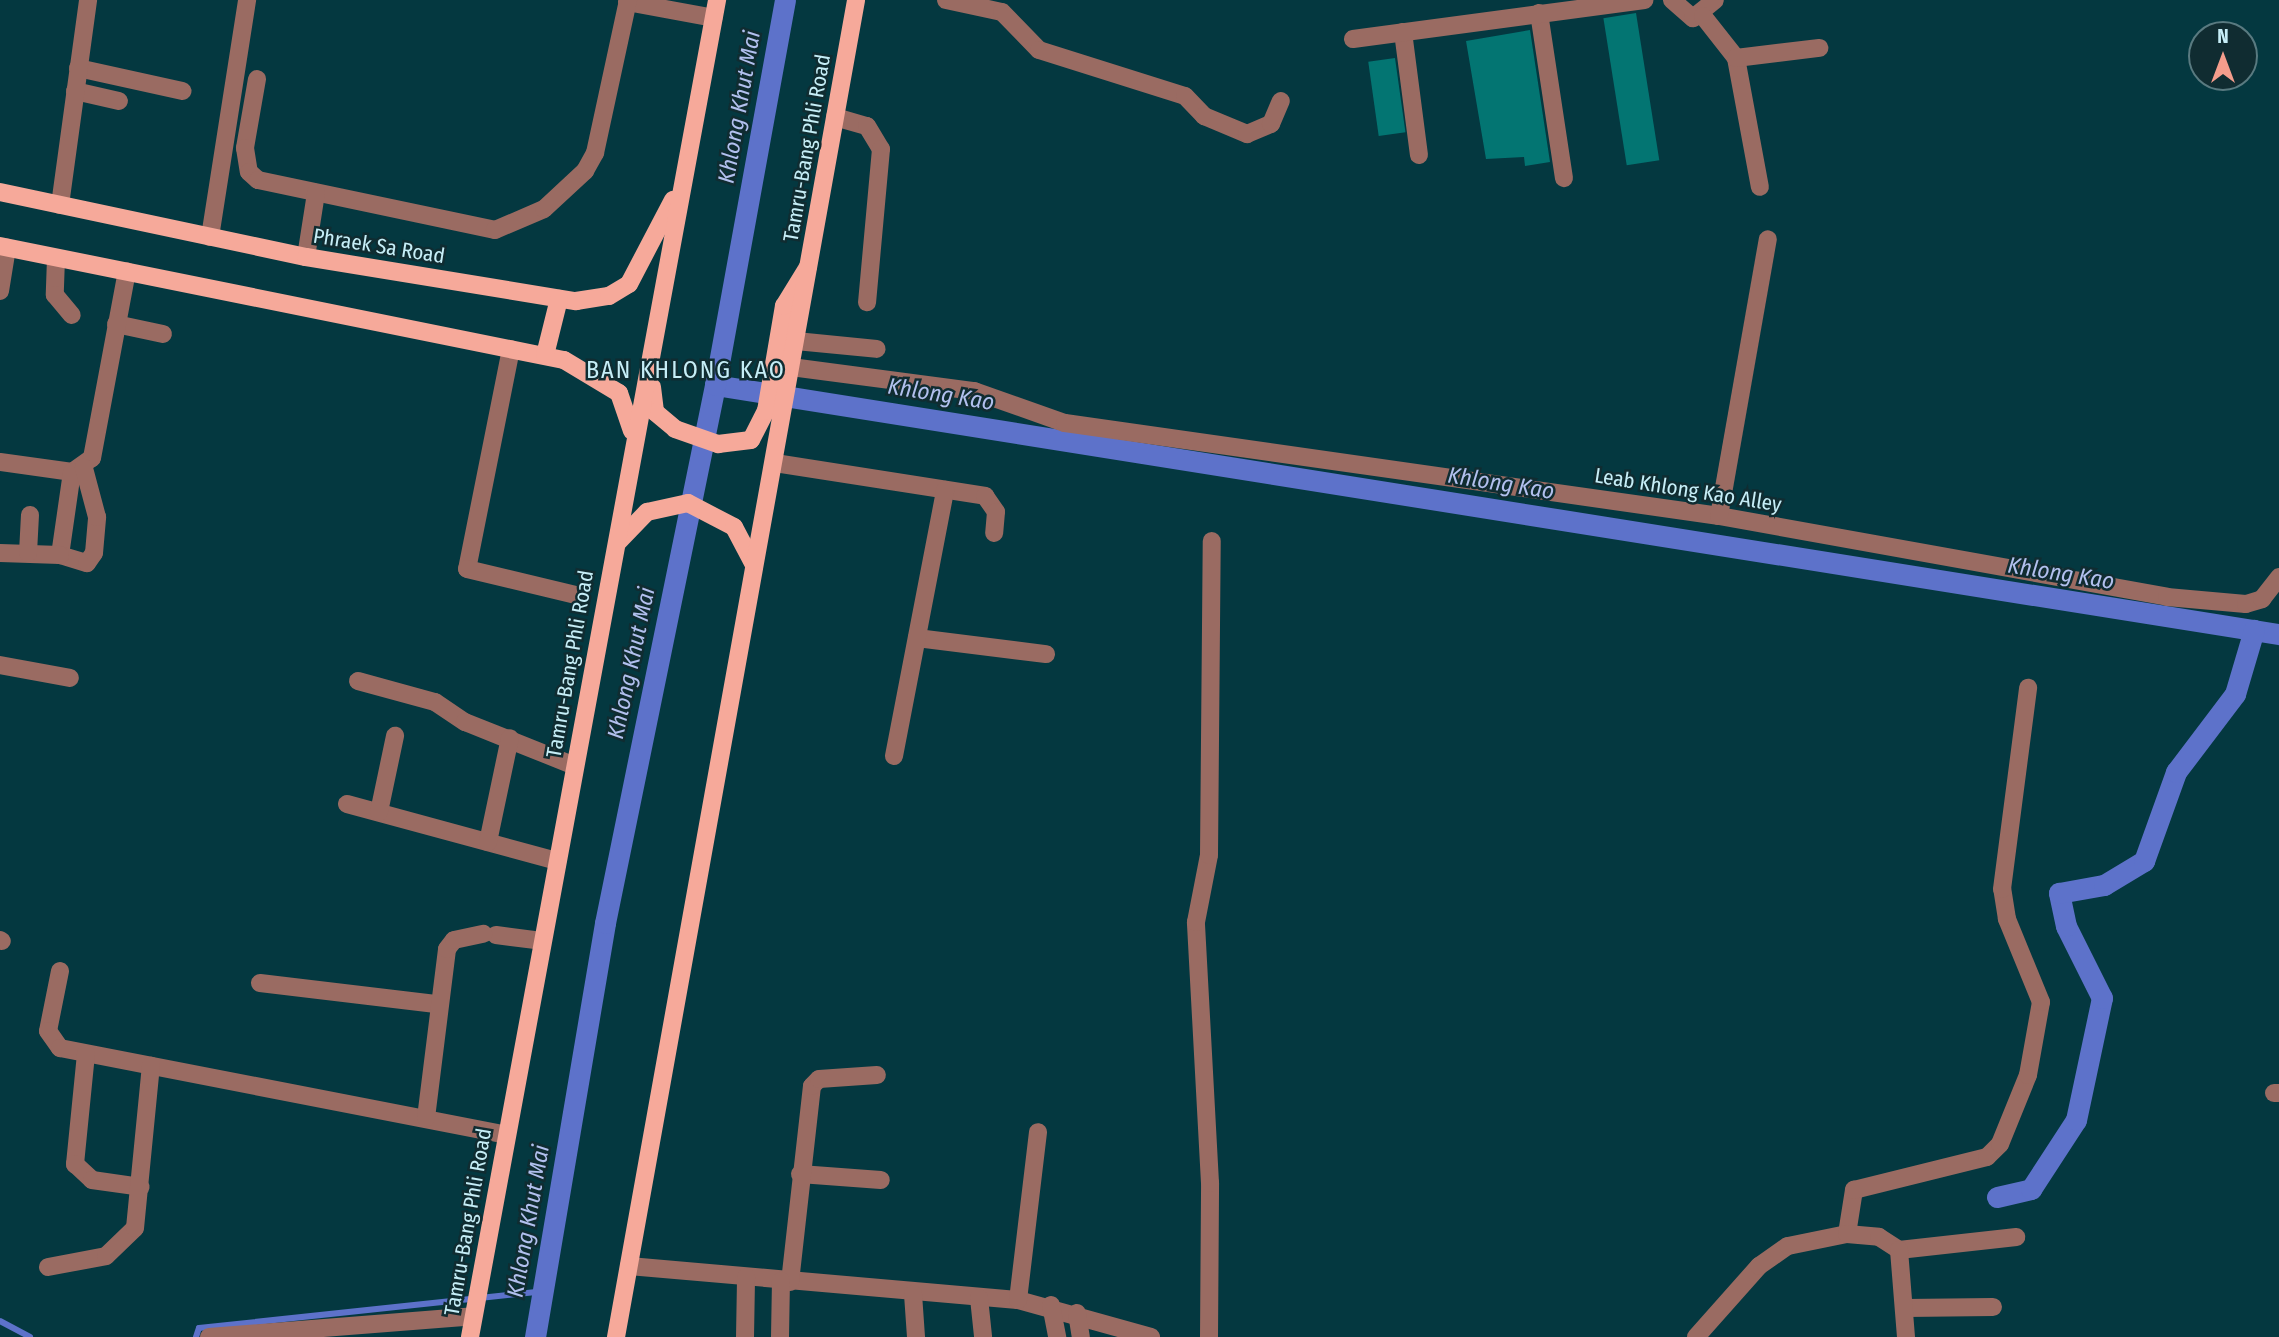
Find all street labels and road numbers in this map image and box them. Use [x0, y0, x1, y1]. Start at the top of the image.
street label: Tamru-Bang Phli Road [778, 52, 836, 244]
street label: Phraek Sa Road [311, 223, 447, 269]
street label: Leab Khlong Kao Alley [1593, 463, 1783, 517]
street label: Tamru-Bang Phli Road [541, 568, 599, 760]
street label: Tamru-Bang Phli Road [439, 1126, 497, 1318]

